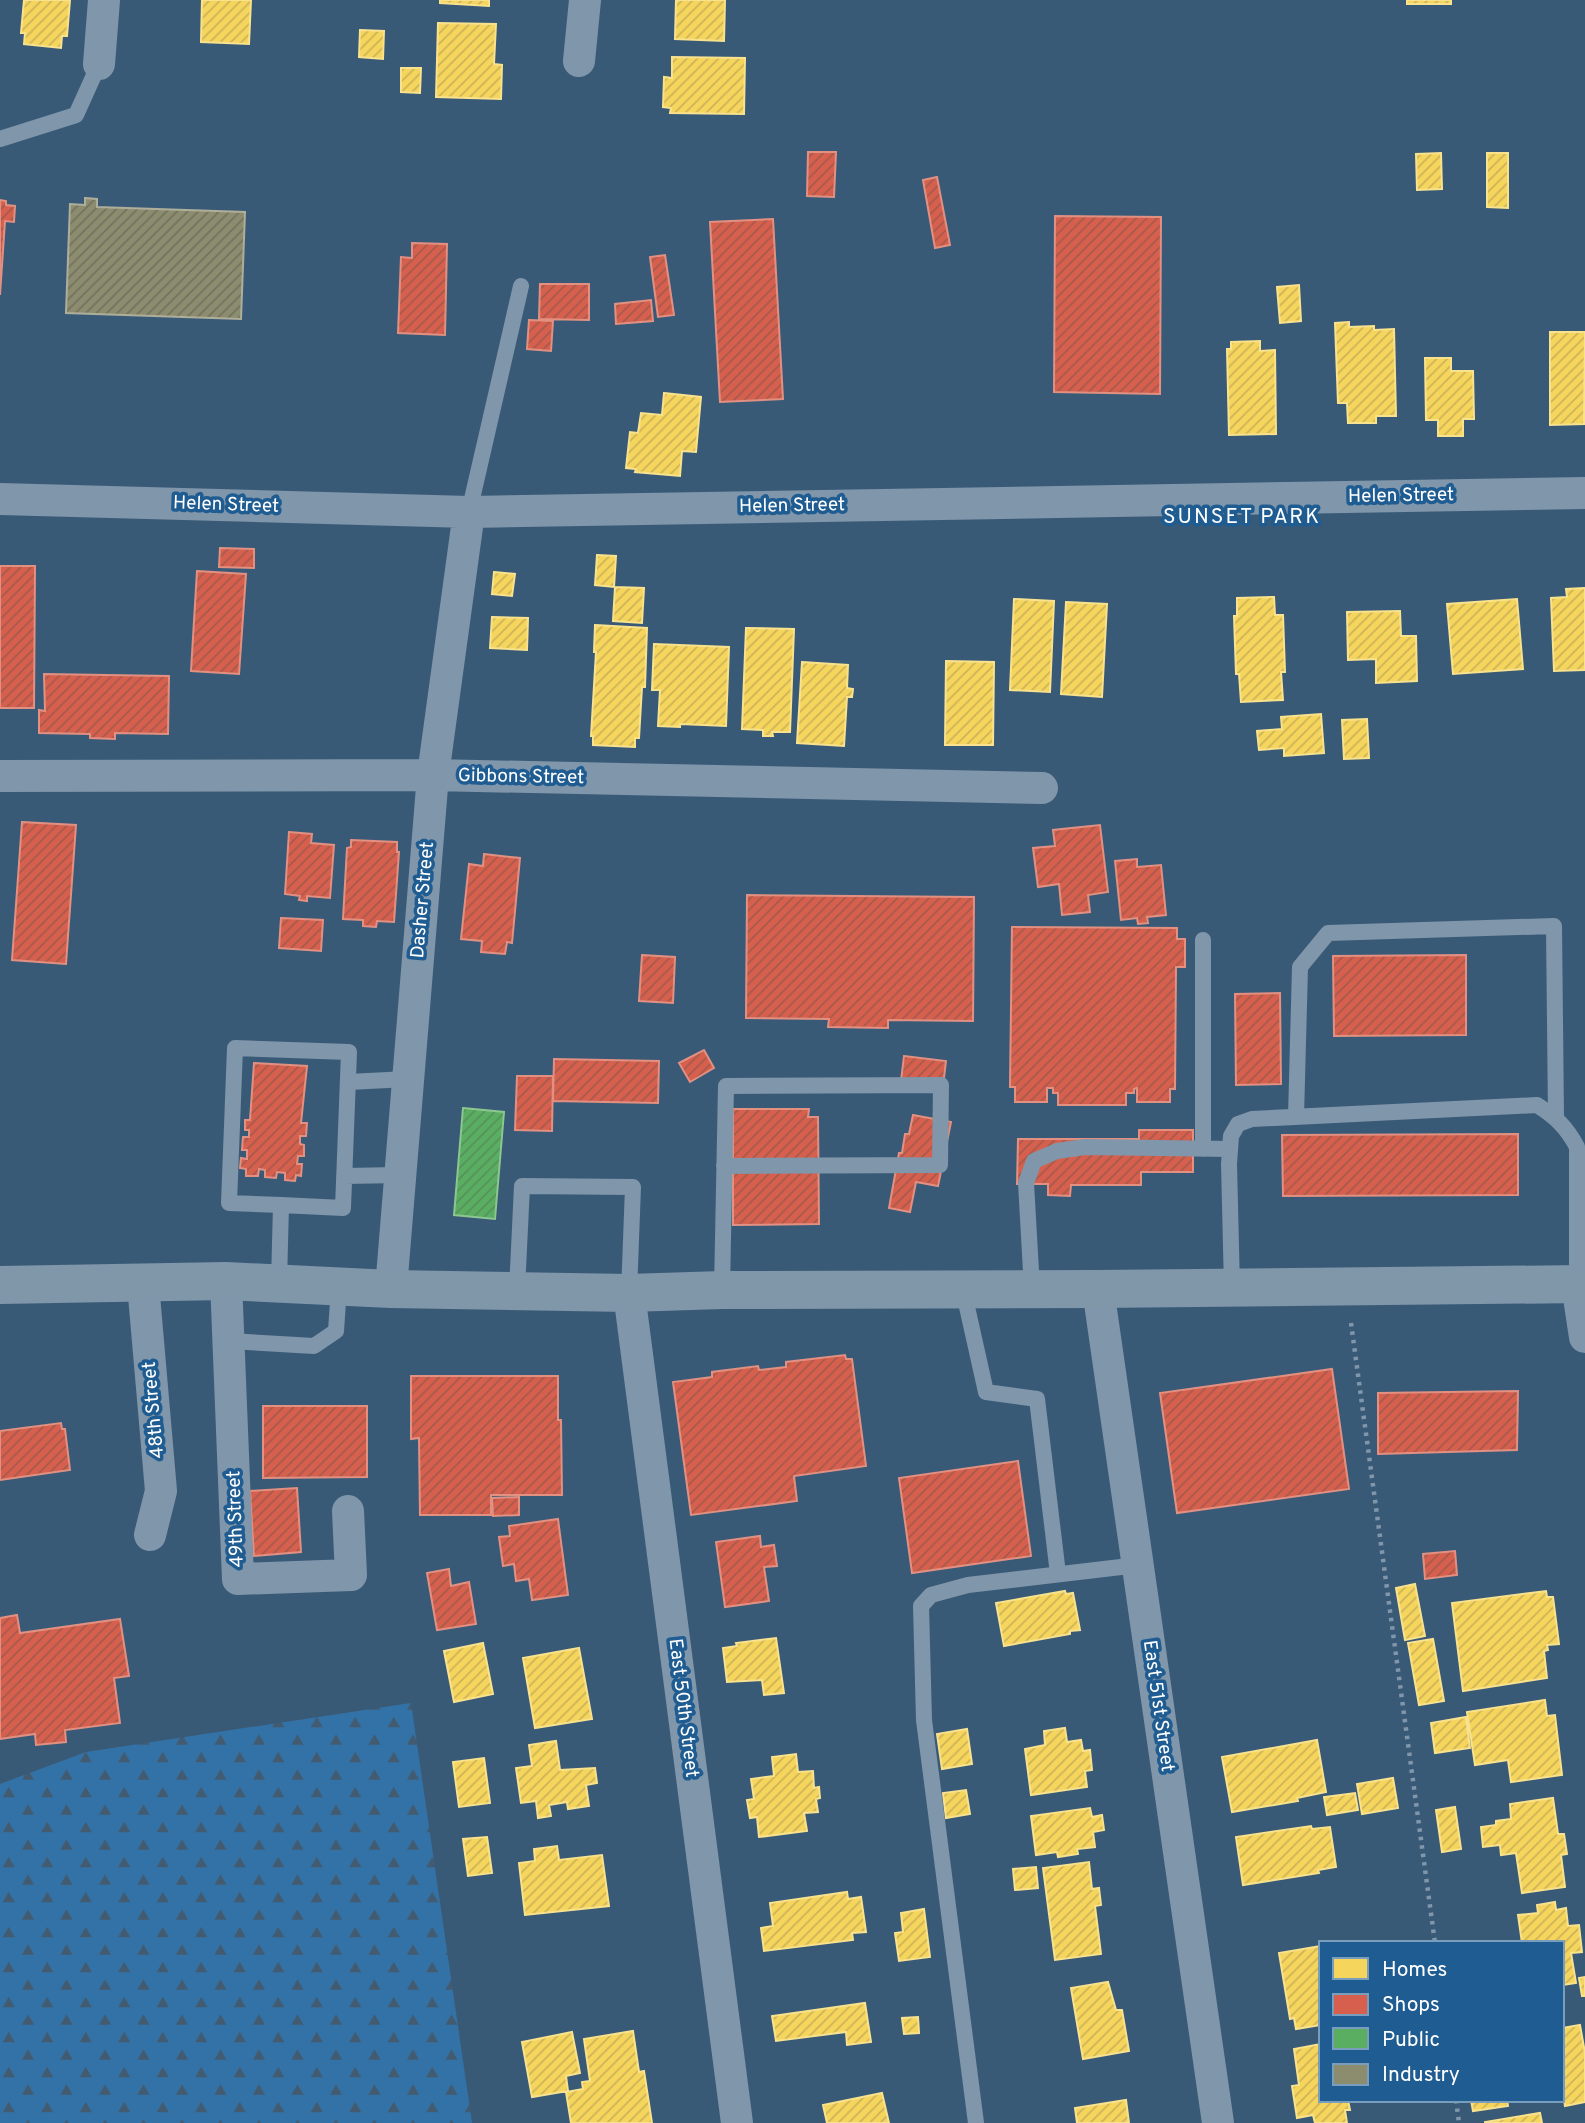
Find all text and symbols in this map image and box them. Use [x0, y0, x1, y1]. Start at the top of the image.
street label: Helen Street [1348, 483, 1454, 509]
street label: Helen Street [172, 491, 280, 519]
street label: Helen Street [739, 493, 845, 519]
district label: SUNSET PARK [1163, 504, 1321, 531]
street label: Gibbons Street [458, 764, 584, 790]
street label: Dasher Street [406, 841, 440, 959]
street label: 48th Street [138, 1360, 170, 1460]
street label: 49th Street [222, 1470, 250, 1568]
street label: East 50th Street [663, 1637, 703, 1779]
street label: East 51st Street [1137, 1639, 1179, 1773]
legend [1319, 1941, 1564, 2102]
text: Homes [1382, 1957, 1447, 1984]
text: Shops [1382, 1992, 1440, 2019]
text: Public [1382, 2027, 1440, 2054]
text: Industry [1382, 2062, 1460, 2089]

